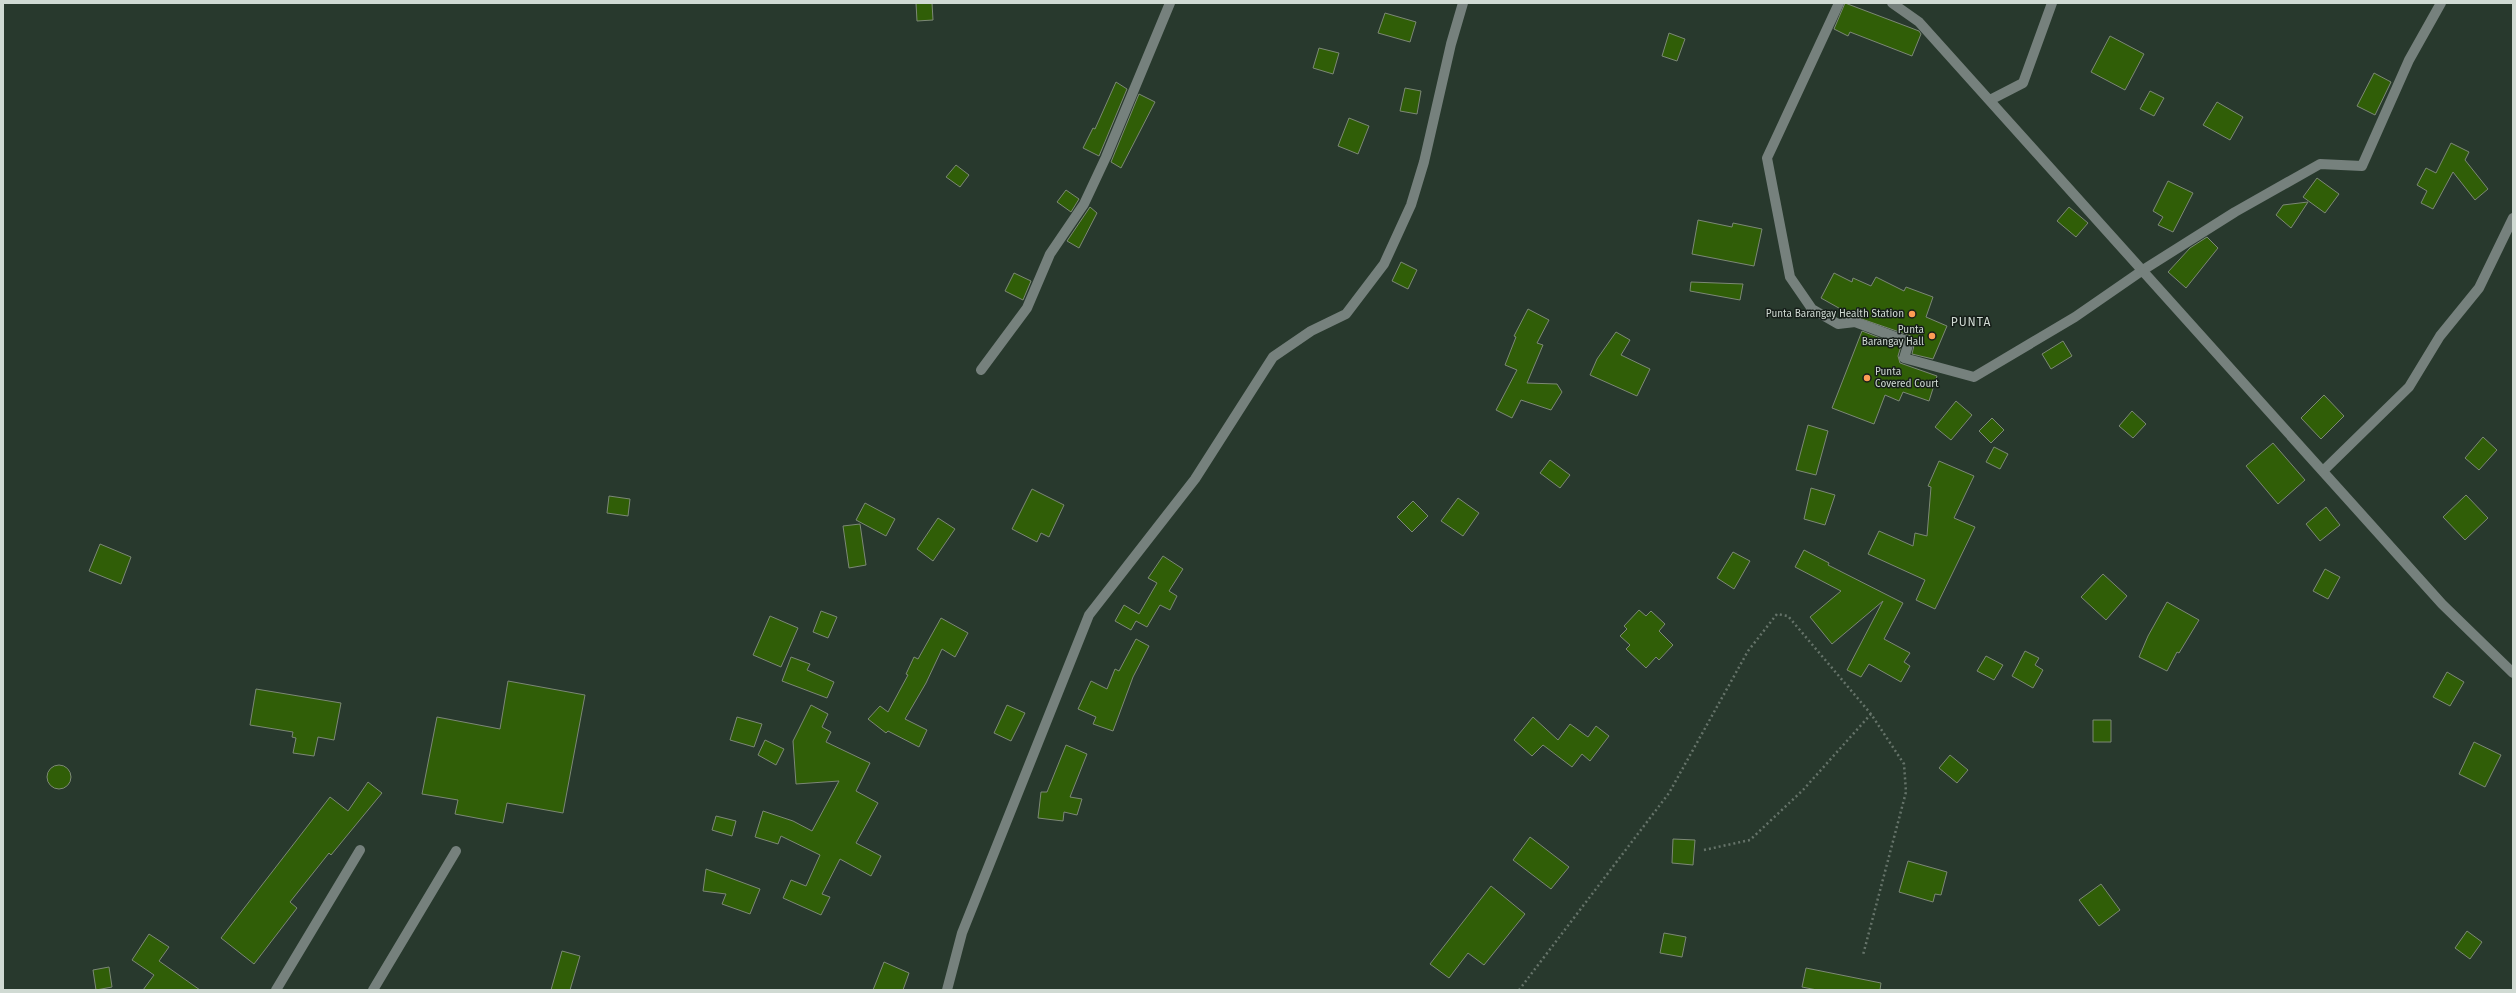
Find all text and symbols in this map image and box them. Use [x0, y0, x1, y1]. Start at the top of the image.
place label: Punta Barangay Health Station [1766, 308, 1904, 320]
marker: Punta Barangay Health Station [1907, 309, 1917, 319]
district label: PUNTA [1951, 315, 1991, 329]
place label: Punta Barangay Hall [1862, 324, 1924, 348]
marker: Punta Barangay Hall [1927, 331, 1937, 341]
place label: Punta Covered Court [1875, 366, 1939, 390]
marker: Punta Covered Court [1862, 373, 1872, 383]

